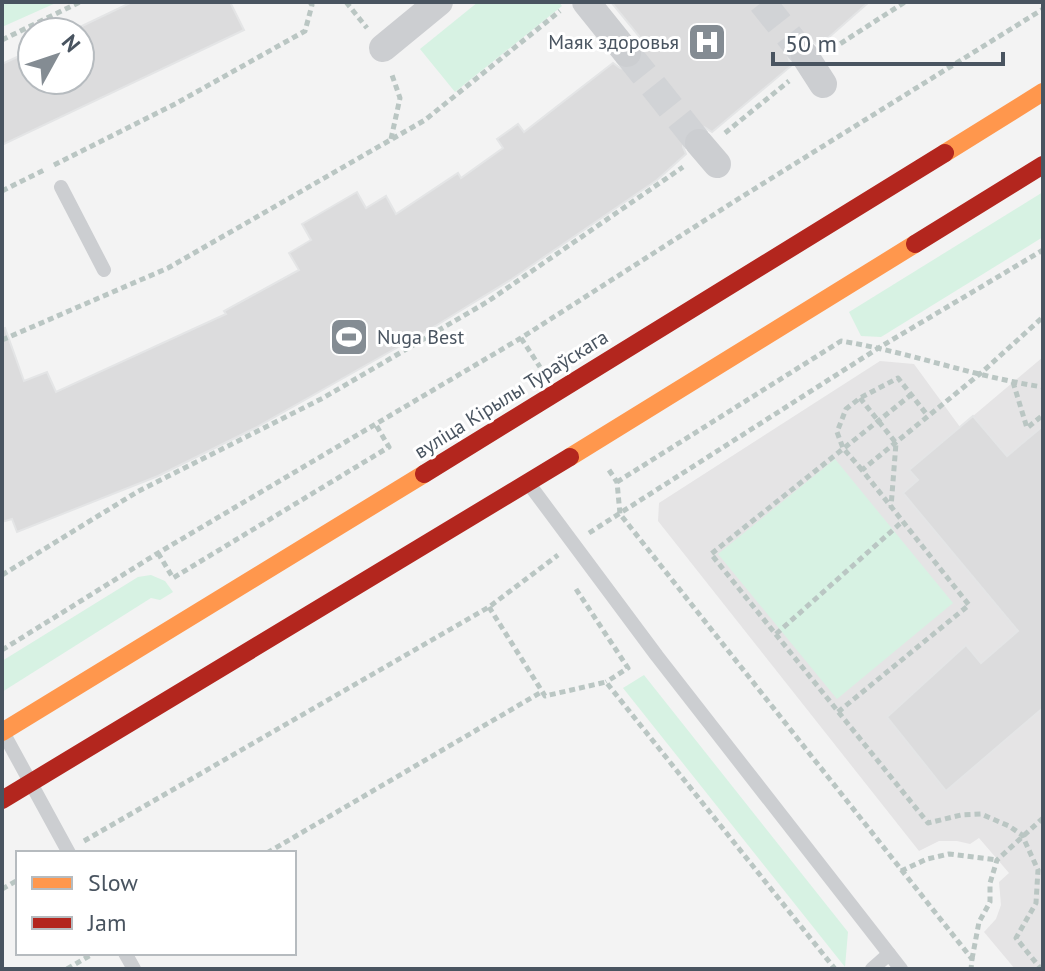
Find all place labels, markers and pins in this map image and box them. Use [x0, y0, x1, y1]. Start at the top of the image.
hospital icon: Маяк здоровья [686, 21, 728, 63]
place label: Маяк здоровья [548, 29, 679, 55]
sports icon: Nuga Best [328, 316, 370, 358]
place label: Nuga Best [377, 324, 464, 350]

